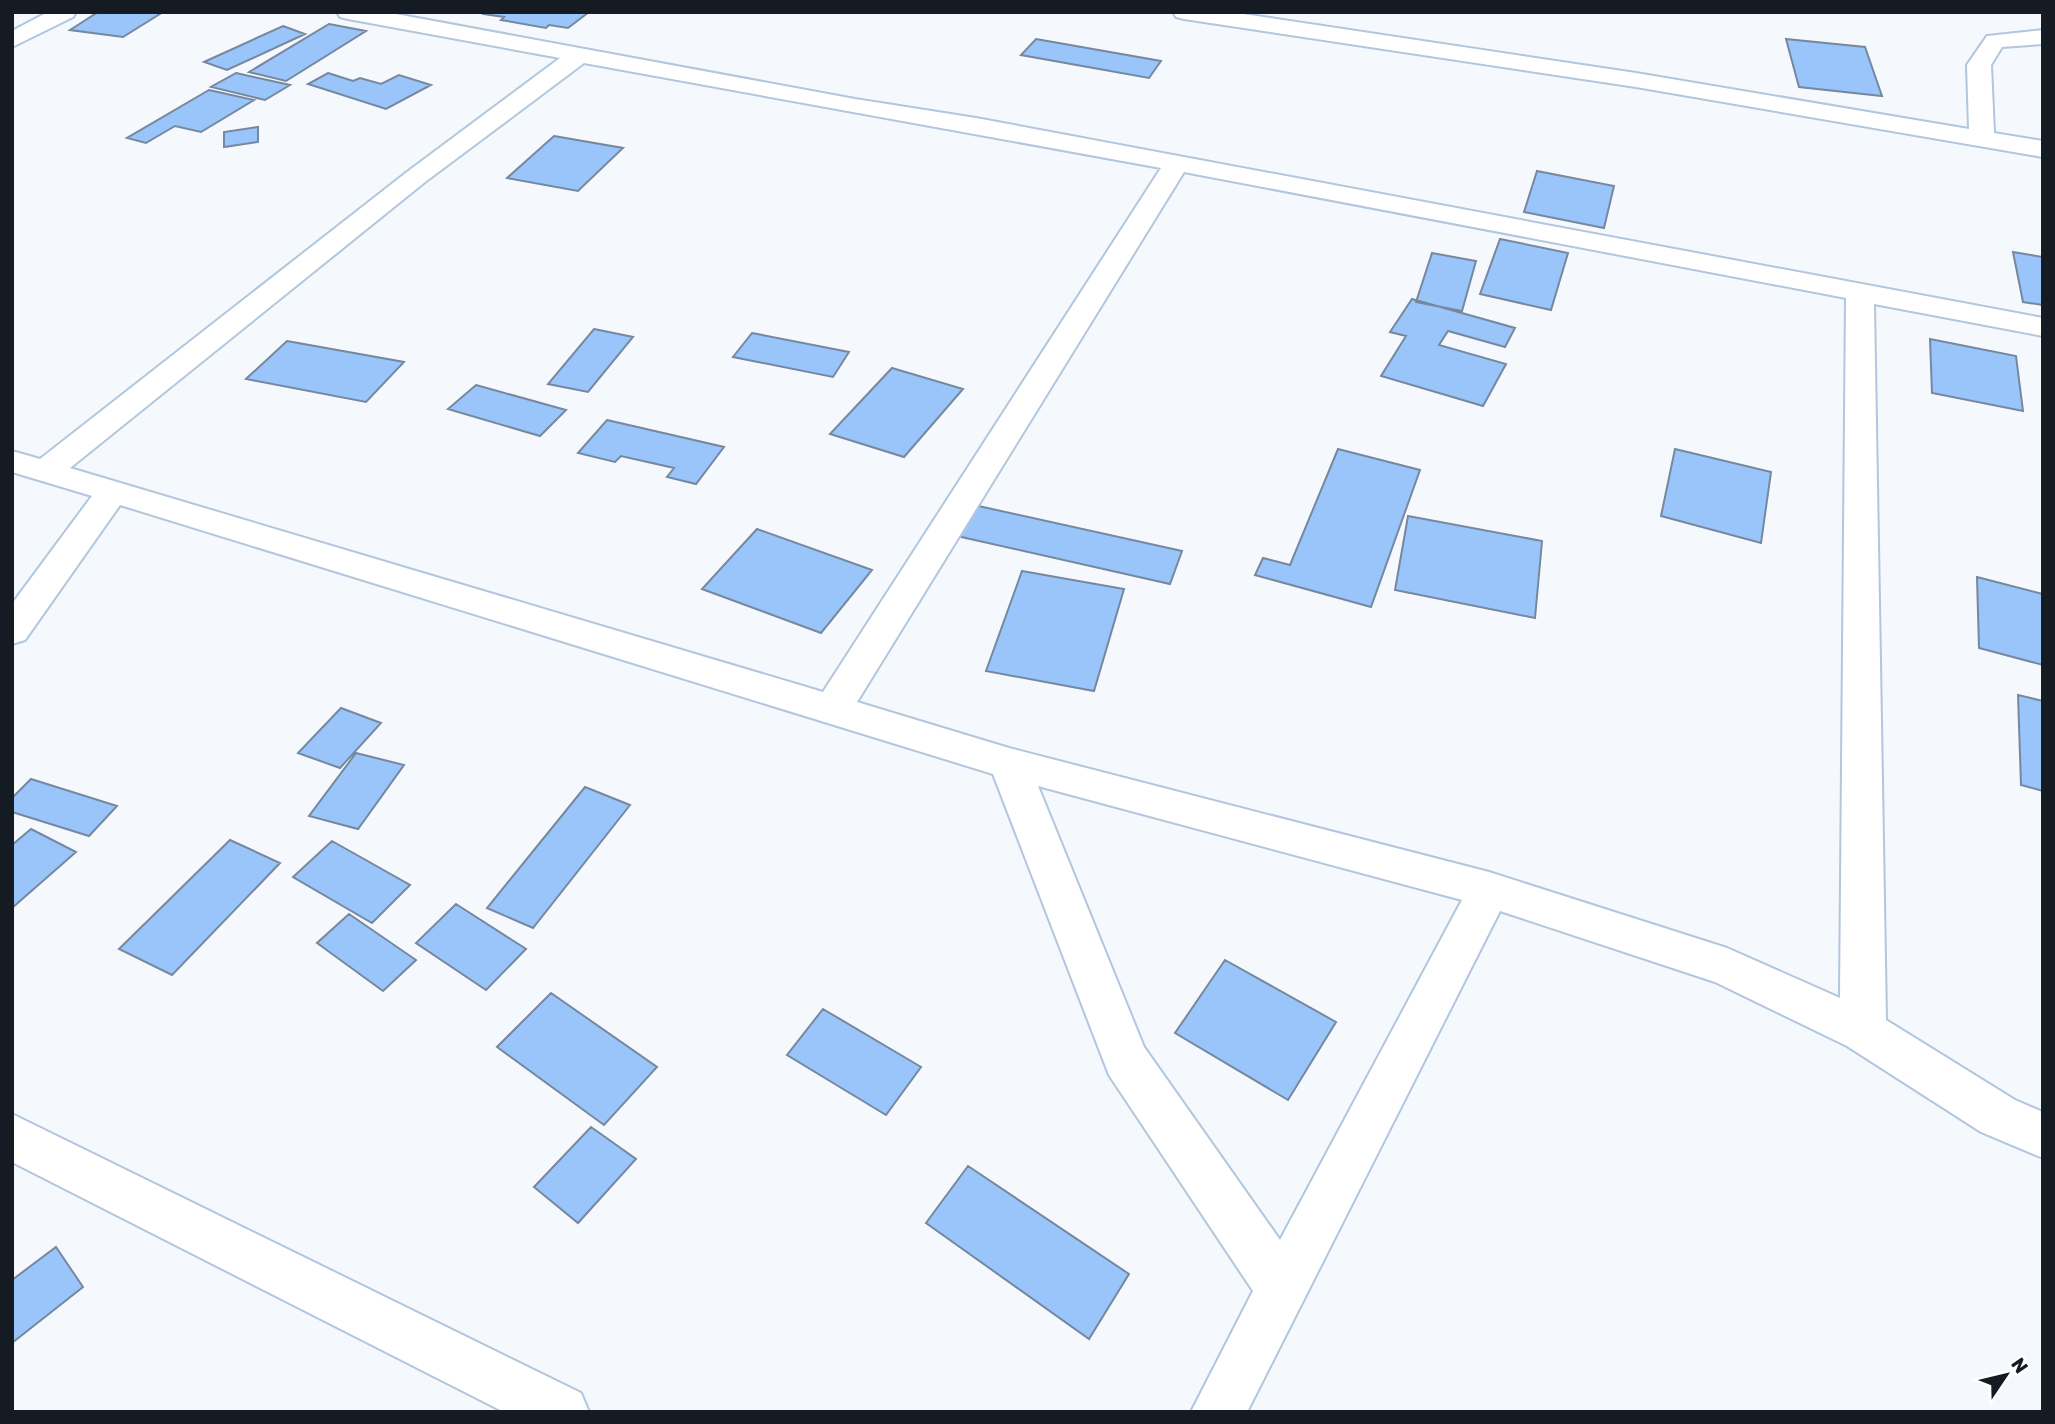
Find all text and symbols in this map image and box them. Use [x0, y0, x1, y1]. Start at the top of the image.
north arrow [1971, 1340, 2041, 1410]
text: N [2006, 1353, 2033, 1378]

